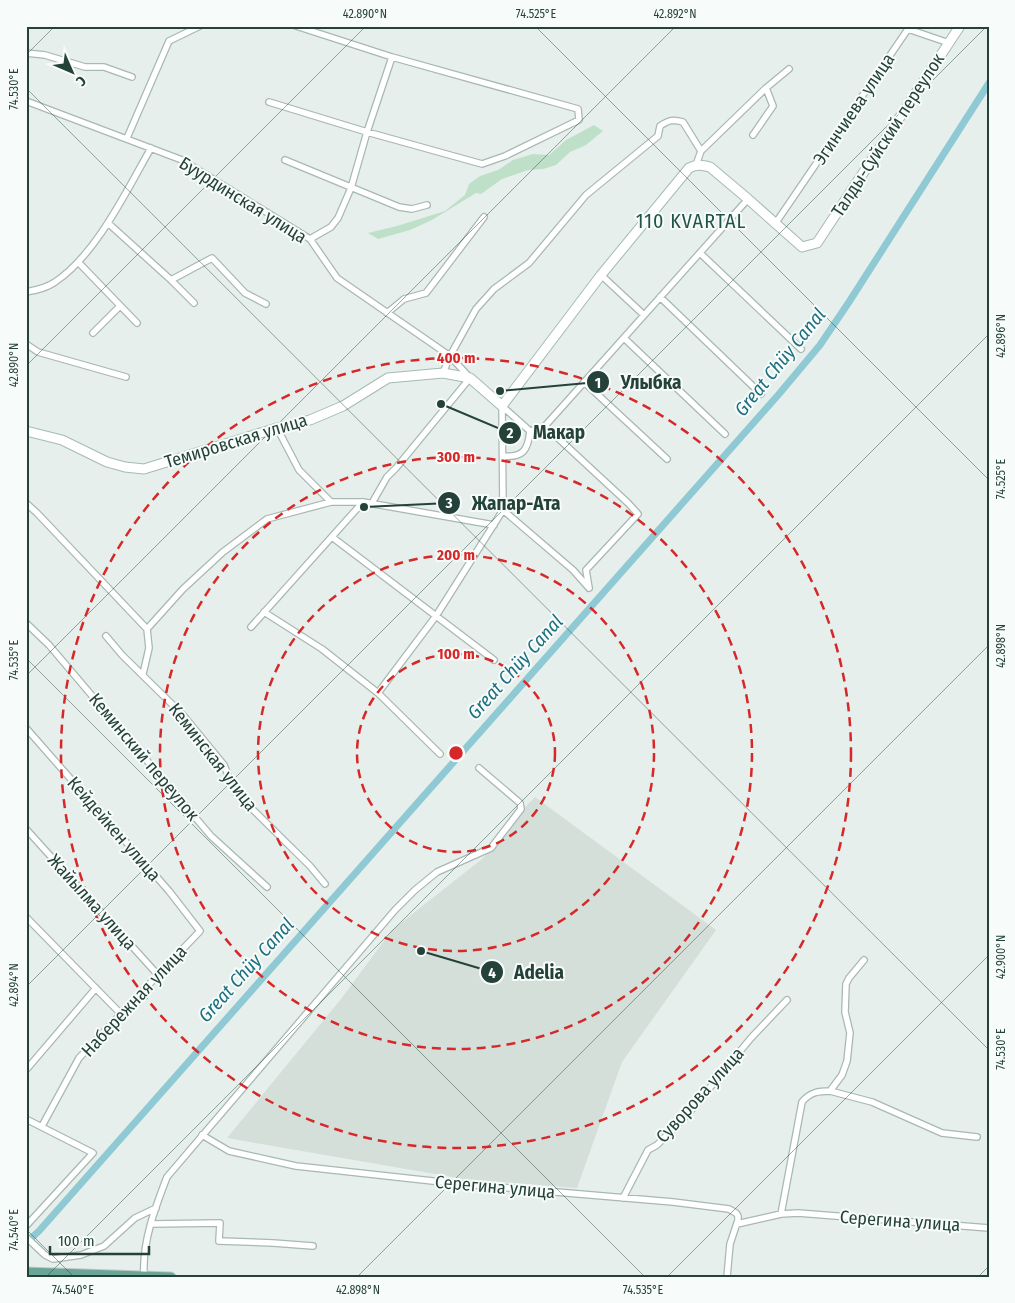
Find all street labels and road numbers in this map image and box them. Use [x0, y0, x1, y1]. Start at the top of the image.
street label: Эгинчиева улица [809, 49, 899, 169]
street label: Талды-Суйский переулок [827, 49, 949, 221]
street label: Буурдинская улица [175, 152, 311, 248]
street label: Темировская улица [162, 409, 310, 473]
street label: Кеминский переулок [84, 689, 204, 826]
street label: Кеминская улица [164, 698, 262, 816]
street label: Кейдейкен улица [63, 772, 166, 886]
street label: Жайылма улица [43, 849, 141, 955]
street label: Набережная улица [77, 941, 191, 1061]
street label: Суворова улица [651, 1043, 749, 1147]
street label: Серегина улица [434, 1171, 556, 1203]
street label: Серегина улица [839, 1206, 961, 1236]

